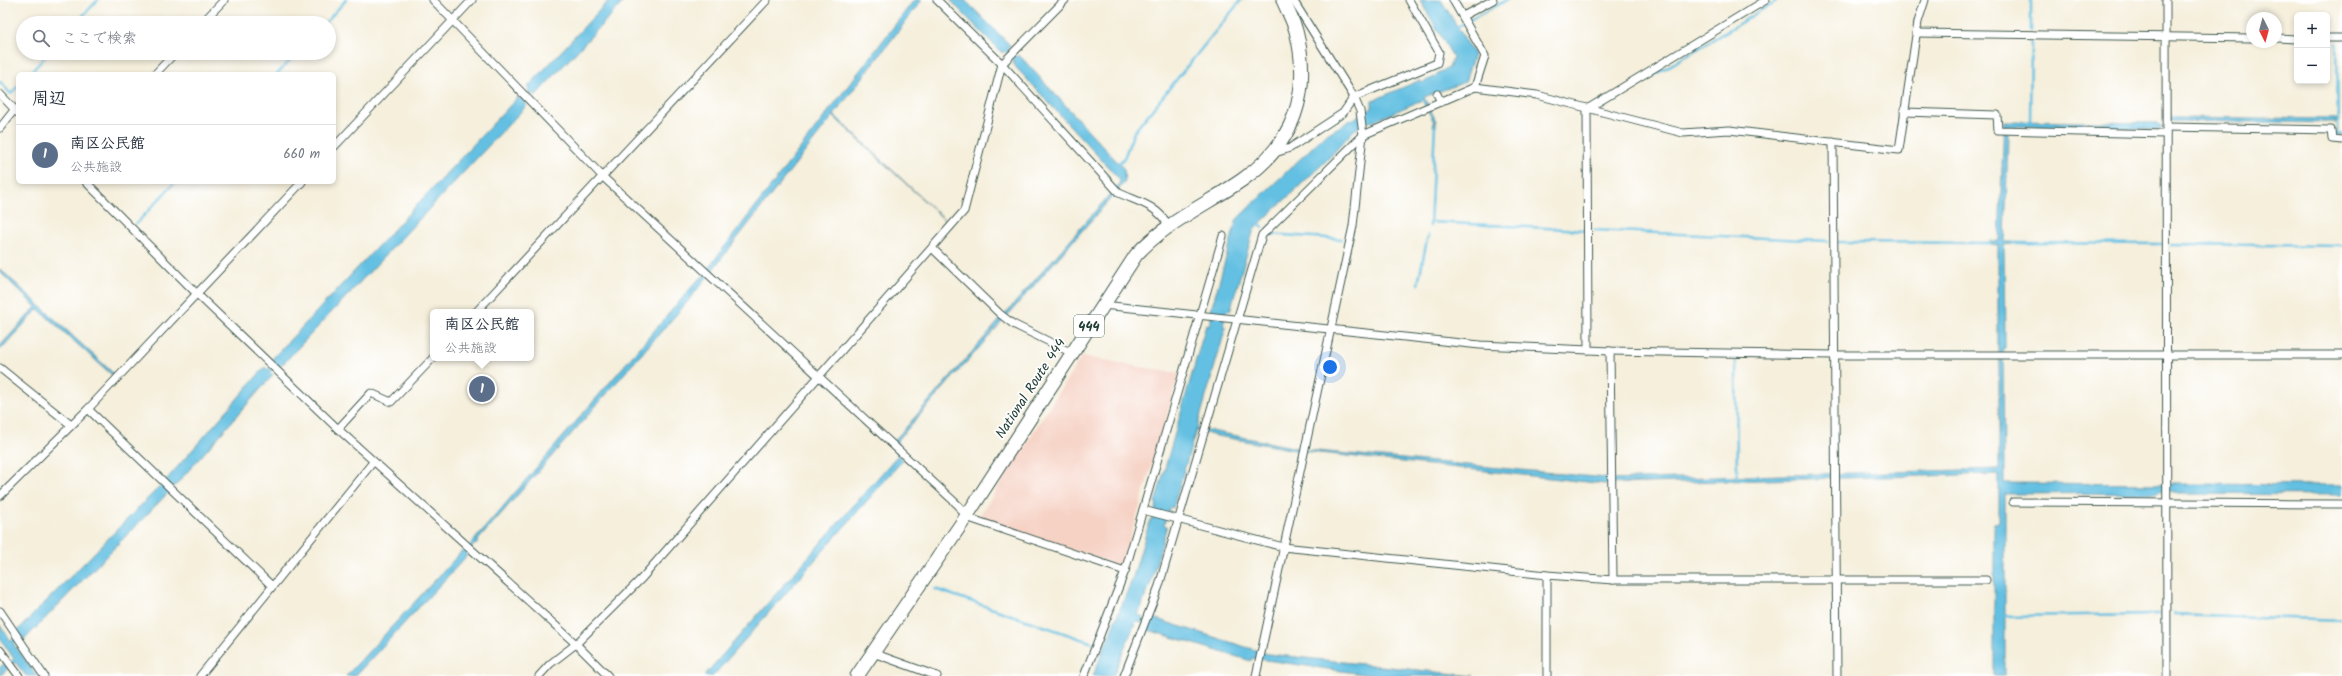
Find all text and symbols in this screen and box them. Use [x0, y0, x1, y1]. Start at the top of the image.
north arrow [2246, 12, 2282, 48]
map controls [2294, 12, 2330, 84]
button: + [2294, 12, 2330, 48]
search box [16, 16, 336, 60]
icon: search [30, 27, 52, 49]
text: ここで検索 [62, 27, 137, 51]
button: − [2294, 48, 2330, 84]
text: 周辺 [32, 86, 66, 113]
text: 南区公民館 [70, 132, 145, 156]
text: 1 [43, 144, 47, 165]
text: 660 m [283, 144, 320, 165]
text: 公共施設 [70, 157, 122, 178]
popup [430, 309, 534, 361]
text: 南区公民館 [444, 313, 520, 337]
road number: 444 [1074, 315, 1104, 337]
street label: National Route 444 [990, 334, 1072, 443]
text: 公共施設 [444, 338, 497, 359]
your location [1320, 357, 1340, 377]
pin: 1 [469, 374, 495, 404]

